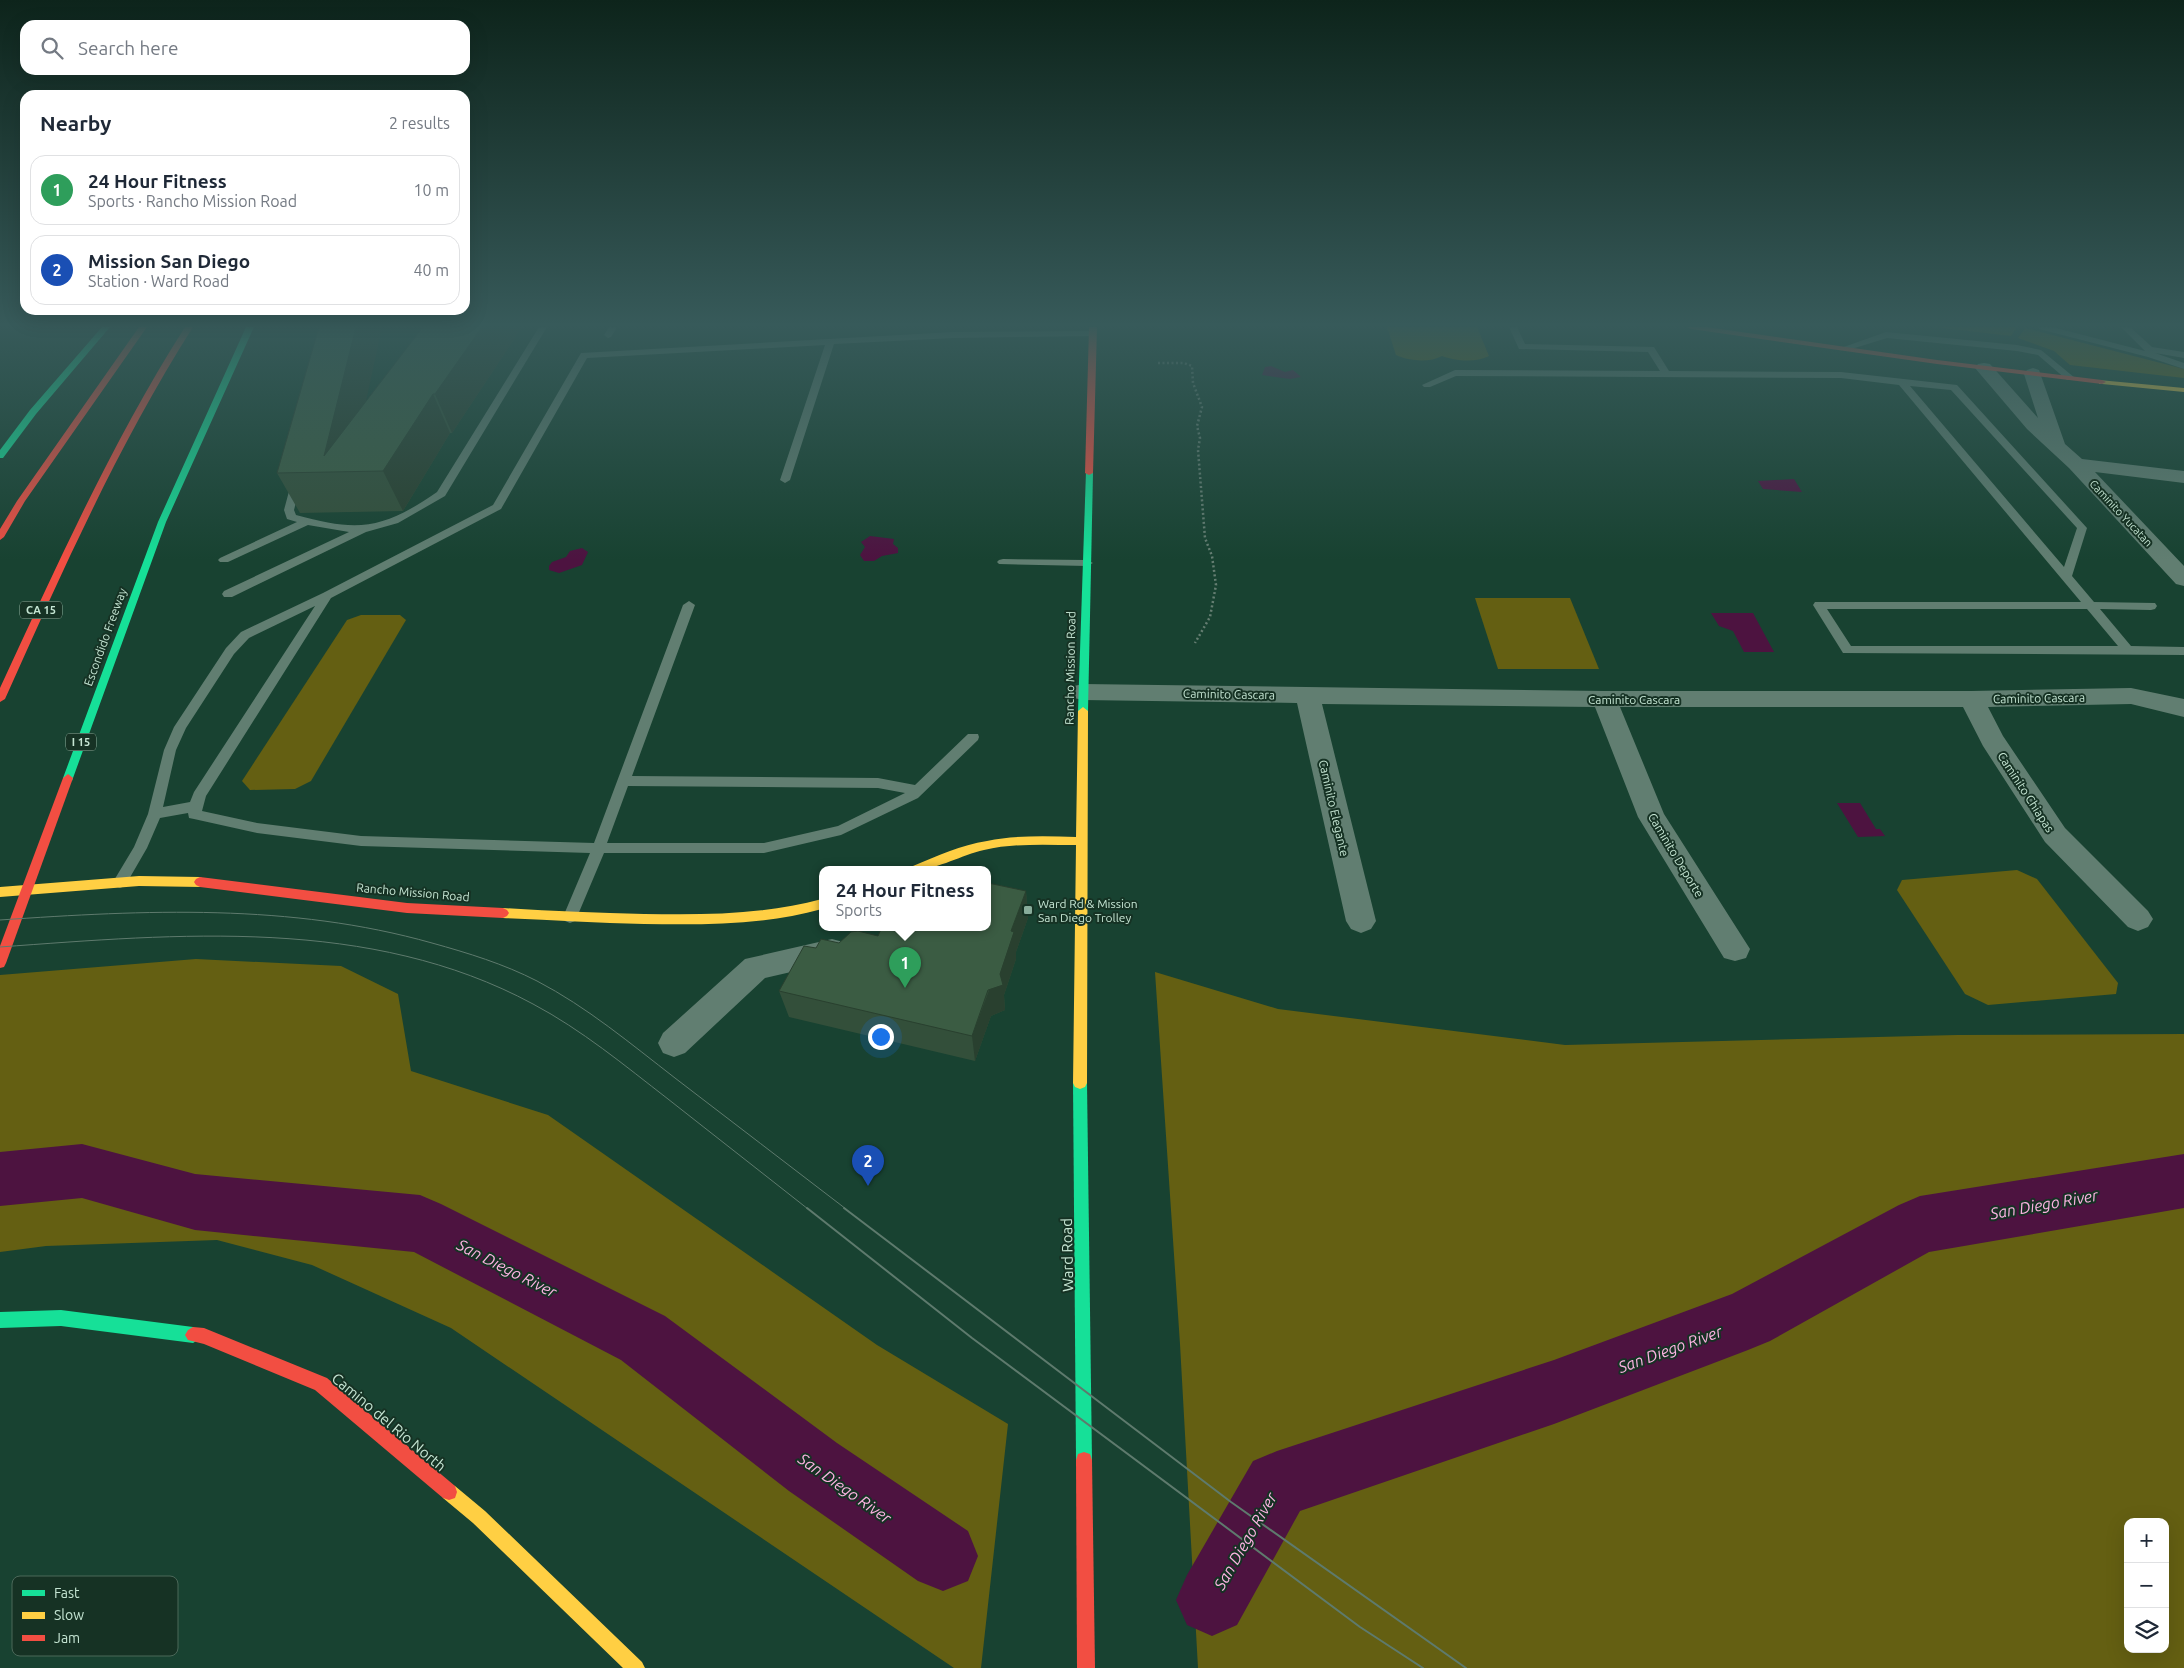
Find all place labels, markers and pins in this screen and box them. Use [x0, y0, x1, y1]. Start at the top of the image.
place label: Ward Rd & Mission San Diego Trolley [1038, 897, 1138, 924]
marker: Ward Rd & Mission San Diego Trolley [1022, 904, 1034, 916]
pin: 1 [889, 947, 921, 988]
pin: 2 [852, 1145, 884, 1186]

